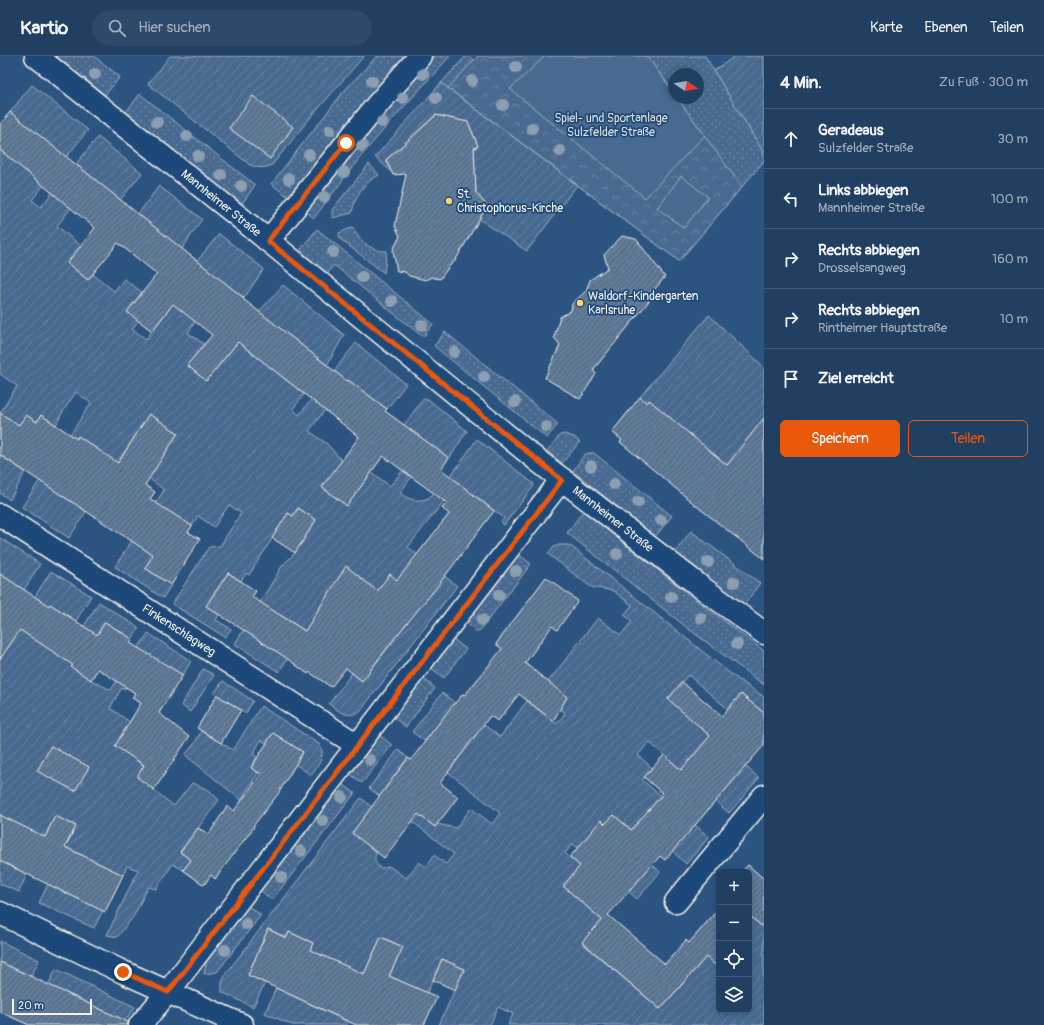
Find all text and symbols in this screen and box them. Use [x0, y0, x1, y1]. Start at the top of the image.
search box [92, 10, 372, 46]
text: Kartio [20, 16, 68, 40]
icon: search [106, 17, 128, 39]
text: Hier suchen [138, 18, 211, 37]
text: Karte [870, 19, 903, 36]
text: Ebenen [925, 19, 968, 36]
text: Teilen [990, 19, 1024, 36]
north arrow [668, 68, 704, 104]
text: 4 Min. [780, 72, 822, 93]
text: Zu Fuß · 300 m [939, 74, 1028, 90]
park label: Spiel- und Sportanlage Sulzfelder Straße [554, 111, 668, 140]
text: Geradeaus [818, 121, 884, 140]
icon: ahead [780, 128, 802, 150]
text: 30 m [998, 131, 1028, 147]
route start [337, 134, 355, 152]
text: Sulzfelder Straße [818, 140, 913, 156]
street label: Mannheimer Straße [178, 167, 264, 240]
text: Links abbiegen [818, 181, 909, 200]
place label: St. Christophorus-Kirche [457, 187, 563, 216]
icon: left [780, 188, 802, 210]
text: 100 m [991, 191, 1028, 207]
marker: St. Christophorus-Kirche [444, 196, 454, 206]
text: Mannheimer Straße [818, 200, 925, 216]
text: Rechts abbiegen [818, 241, 920, 260]
icon: right [780, 248, 802, 270]
text: 160 m [992, 251, 1028, 267]
text: Drosselsangweg [818, 260, 906, 276]
place label: Waldorf-Kindergarten Karlsruhe [588, 289, 699, 318]
marker: Waldorf-Kindergarten Karlsruhe [575, 298, 585, 308]
text: Rechts abbiegen [818, 301, 920, 320]
icon: right [780, 308, 802, 330]
text: 10 m [1000, 311, 1028, 327]
text: Rintheimer Hauptstraße [818, 320, 947, 336]
icon: arrive [780, 368, 802, 390]
text: Ziel erreicht [818, 369, 894, 388]
button: Speichern [780, 420, 900, 457]
button: Teilen [908, 420, 1028, 457]
street label: Mannheimer Straße [569, 483, 656, 556]
street label: Finkenschlagweg [139, 601, 218, 660]
map controls [716, 869, 752, 1013]
button: + [716, 869, 752, 905]
button: − [716, 905, 752, 941]
button: locate [716, 941, 752, 977]
route end [114, 963, 132, 981]
button: layers [716, 977, 752, 1013]
scale bar [12, 997, 92, 1016]
text: 20 m [18, 999, 44, 1012]

